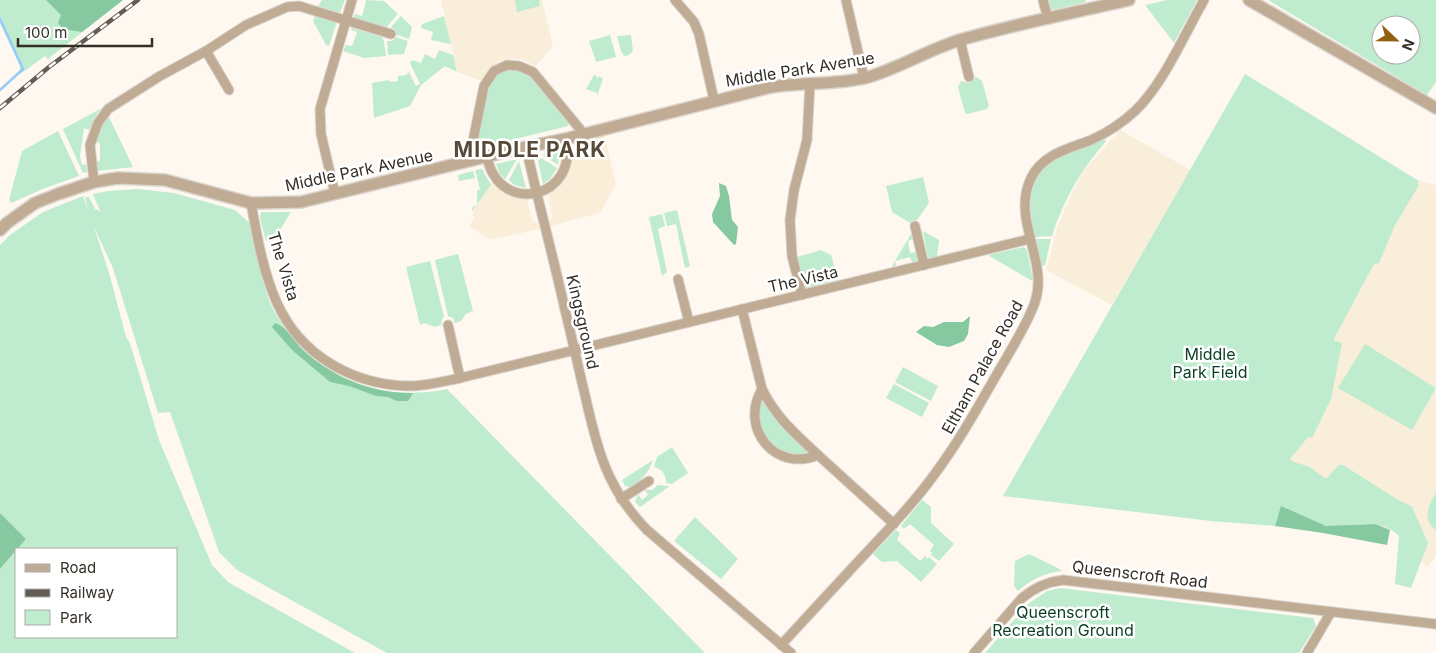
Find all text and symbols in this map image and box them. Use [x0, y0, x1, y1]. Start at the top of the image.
scale bar [18, 15, 151, 47]
north arrow [1371, 15, 1421, 65]
text: 100 m [25, 23, 67, 42]
text: N [1399, 37, 1418, 53]
street label: Middle Park Avenue [724, 47, 876, 91]
district label: MIDDLE PARK [454, 137, 606, 162]
street label: Middle Park Avenue [283, 145, 435, 195]
street label: The Vista [264, 229, 304, 303]
street label: The Vista [766, 261, 840, 297]
street label: Kingsground [562, 273, 604, 371]
street label: Eltham Palace Road [937, 297, 1027, 437]
park label: Middle Park Field [1172, 344, 1248, 382]
legend [15, 548, 178, 638]
street label: Queenscroft Road [1071, 556, 1209, 592]
text: Road [60, 558, 96, 577]
text: Railway [60, 583, 115, 602]
park label: Queenscroft Recreation Ground [992, 602, 1134, 640]
text: Park [60, 608, 93, 627]

